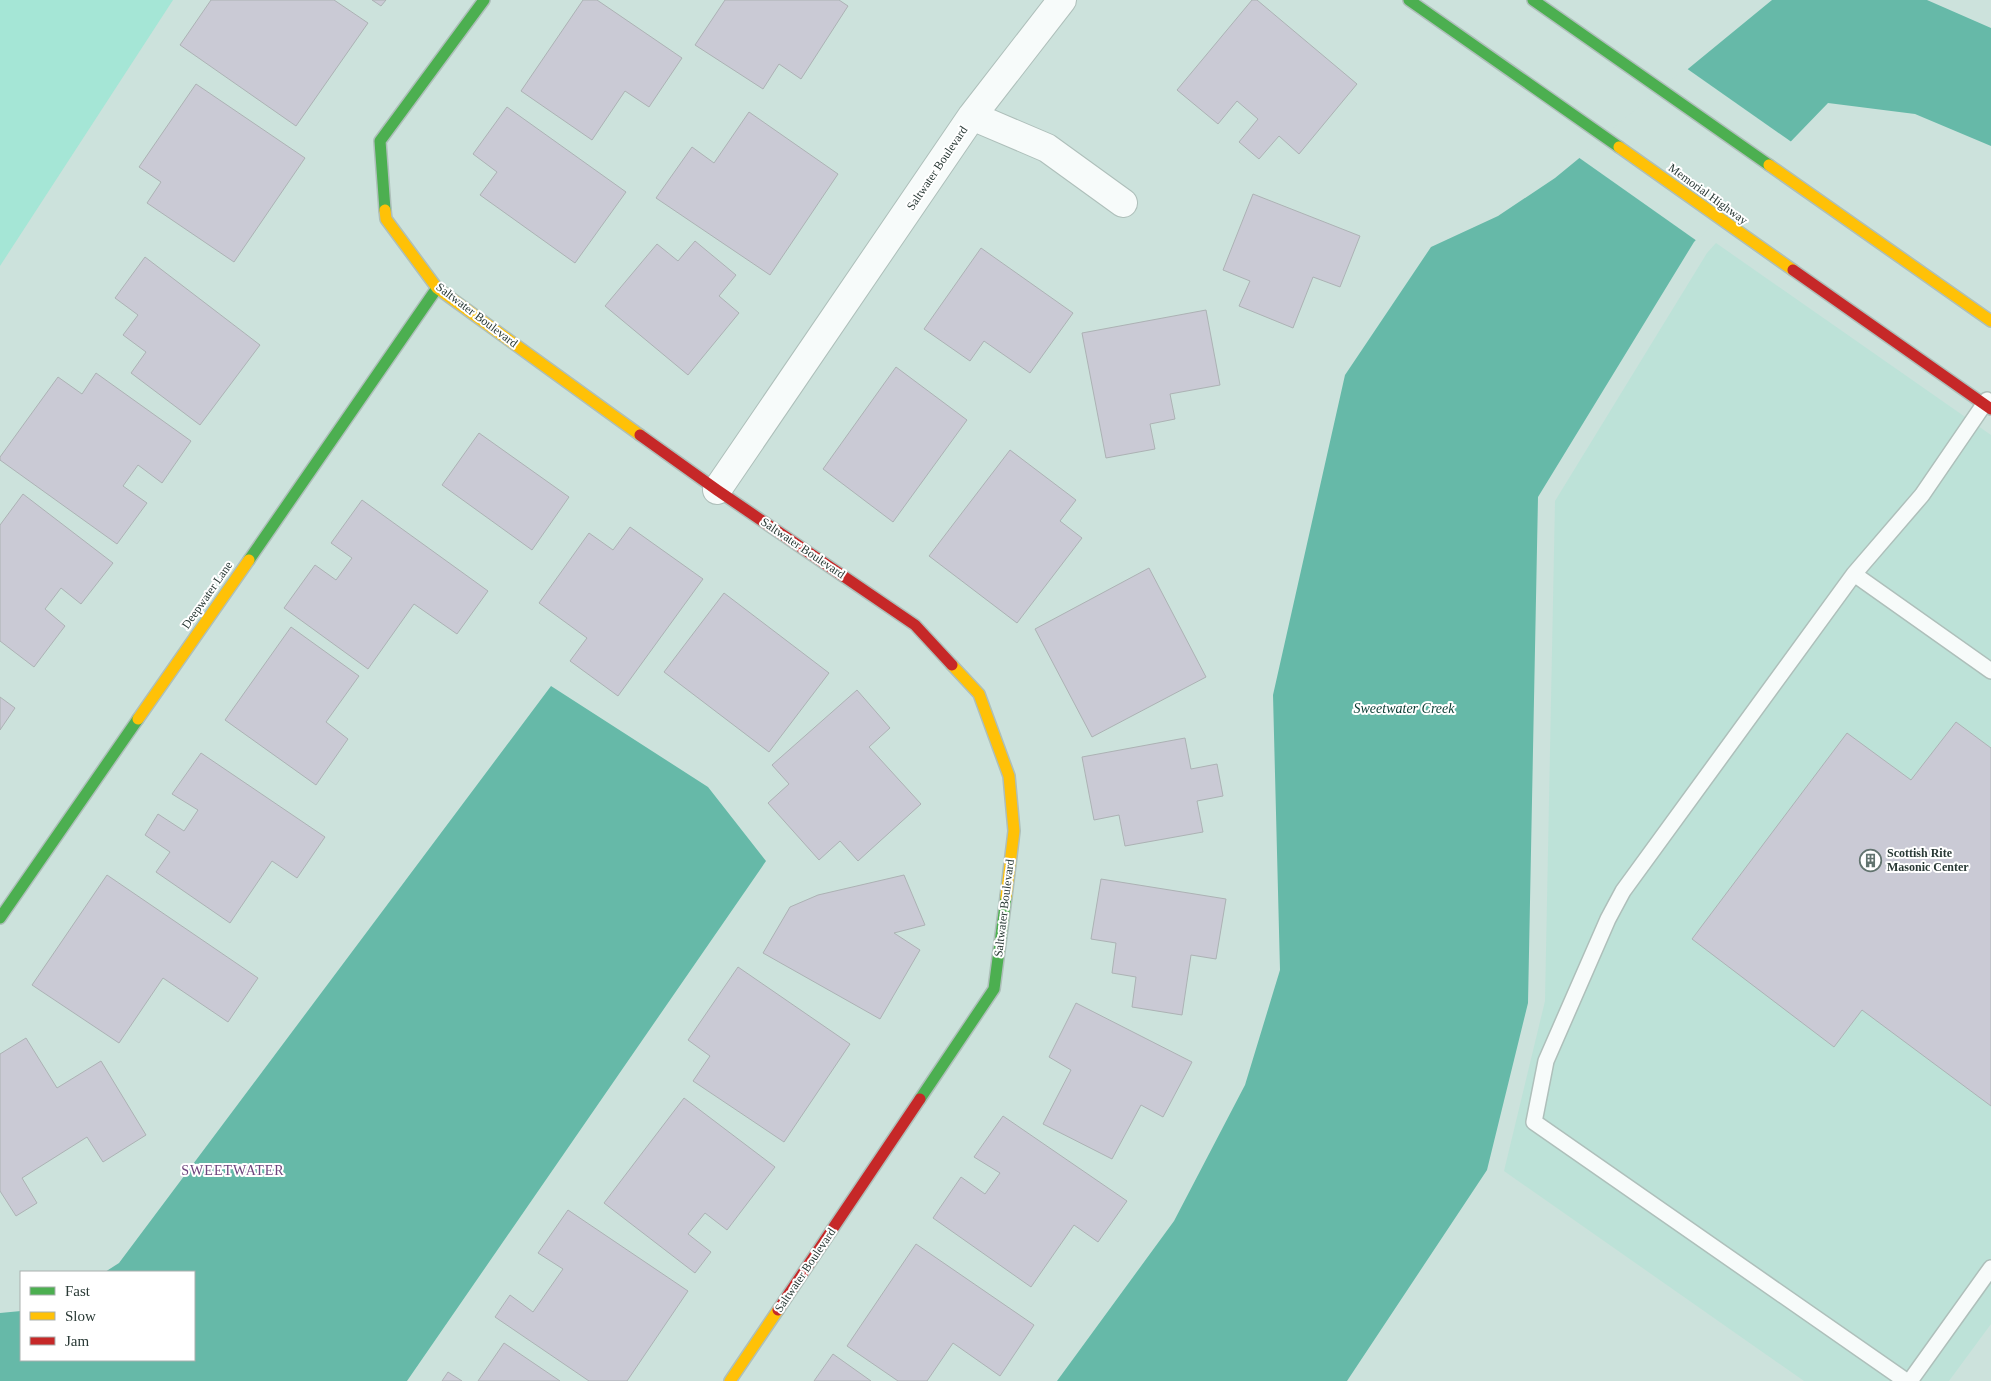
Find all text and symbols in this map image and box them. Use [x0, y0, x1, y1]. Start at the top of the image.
street label: Saltwater Boulevard [904, 123, 970, 213]
street label: Memorial Highway [1666, 161, 1750, 227]
street label: Saltwater Boulevard [434, 280, 520, 350]
street label: Saltwater Boulevard [758, 515, 848, 581]
street label: Deepwater Lane [179, 559, 235, 631]
water label: Sweetwater Creek [1354, 701, 1455, 716]
place label: Scottish Rite Masonic Center [1887, 846, 1969, 874]
building icon: Scottish Rite Masonic Center [1859, 848, 1883, 872]
street label: Saltwater Boulevard [991, 858, 1017, 958]
district label: SWEETWATER [181, 1163, 285, 1178]
street label: Saltwater Boulevard [772, 1225, 838, 1315]
legend [20, 1271, 195, 1361]
text: Fast [65, 1283, 91, 1299]
text: Slow [65, 1308, 96, 1324]
text: Jam [65, 1333, 89, 1349]

